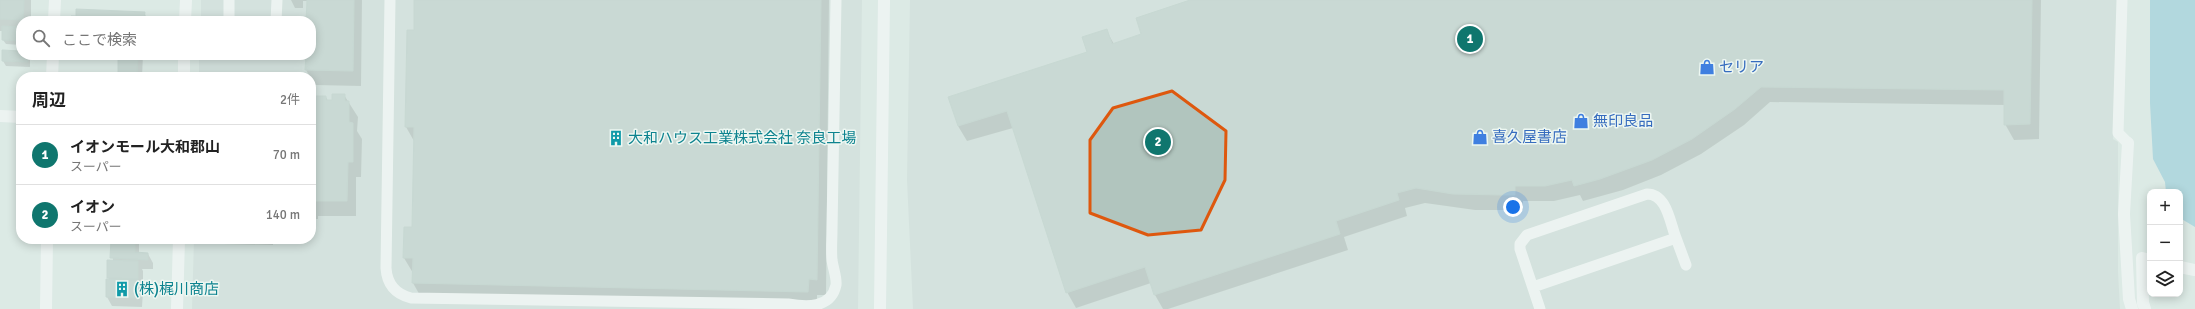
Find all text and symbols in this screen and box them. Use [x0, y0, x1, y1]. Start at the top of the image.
search box [16, 16, 316, 60]
pin: 1 [1457, 24, 1483, 54]
icon: search [30, 27, 52, 49]
text: ここで検索 [62, 31, 137, 49]
shop icon: セリア [1698, 58, 1716, 76]
place label: セリア [1719, 58, 1764, 76]
text: 周辺 [32, 90, 66, 111]
text: 2件 [280, 92, 300, 108]
shop icon: 無印良品 [1572, 112, 1590, 130]
place label: 無印良品 [1593, 112, 1653, 130]
pin: 2 [1145, 127, 1171, 157]
shop icon: 喜久屋書店 [1471, 128, 1489, 146]
place label: 喜久屋書店 [1492, 128, 1567, 146]
building icon: 大和ハウス工業株式会社 奈良工場 [607, 129, 625, 147]
place label: 大和ハウス工業株式会社 奈良工場 [628, 129, 856, 147]
text: イオンモール大和郡山 [70, 138, 220, 156]
text: 1 [41, 147, 49, 163]
text: 70 m [273, 147, 300, 163]
text: スーパー [70, 159, 122, 175]
map controls [2147, 189, 2183, 297]
button: + [2147, 189, 2183, 225]
your location [1503, 197, 1523, 217]
text: イオン [70, 198, 115, 216]
text: 2 [41, 207, 49, 223]
text: 140 m [266, 207, 300, 223]
text: スーパー [70, 219, 122, 235]
button: − [2147, 225, 2183, 261]
button: layers [2147, 261, 2183, 297]
building icon: (株)梶川商店 [113, 280, 131, 298]
place label: (株)梶川商店 [134, 280, 219, 298]

